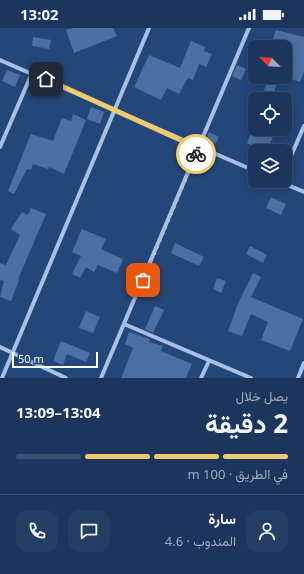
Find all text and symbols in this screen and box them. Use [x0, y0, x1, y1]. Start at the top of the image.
text: 13:02 [20, 4, 59, 24]
north arrow [248, 40, 292, 84]
map controls [248, 40, 292, 188]
pin [29, 62, 63, 96]
icon: home [35, 68, 57, 90]
button: locate [248, 92, 292, 136]
courier [176, 134, 216, 174]
icon: bike [185, 143, 207, 165]
button: layers [248, 144, 292, 188]
pin [126, 263, 160, 297]
icon: bag [132, 269, 154, 291]
scale bar [12, 350, 98, 369]
text: 50 m [18, 351, 44, 366]
text: يصل خلال [236, 387, 288, 405]
text: 13:04–13:09 [16, 402, 101, 422]
text: 2 دقيقة [205, 405, 288, 441]
text: في الطريق · 100 m [188, 465, 288, 483]
text: سارة [208, 508, 236, 528]
button: phone [16, 510, 58, 552]
button: chat [68, 510, 110, 552]
button: person [246, 510, 288, 552]
text: المندوب · 4.6 [165, 532, 236, 550]

